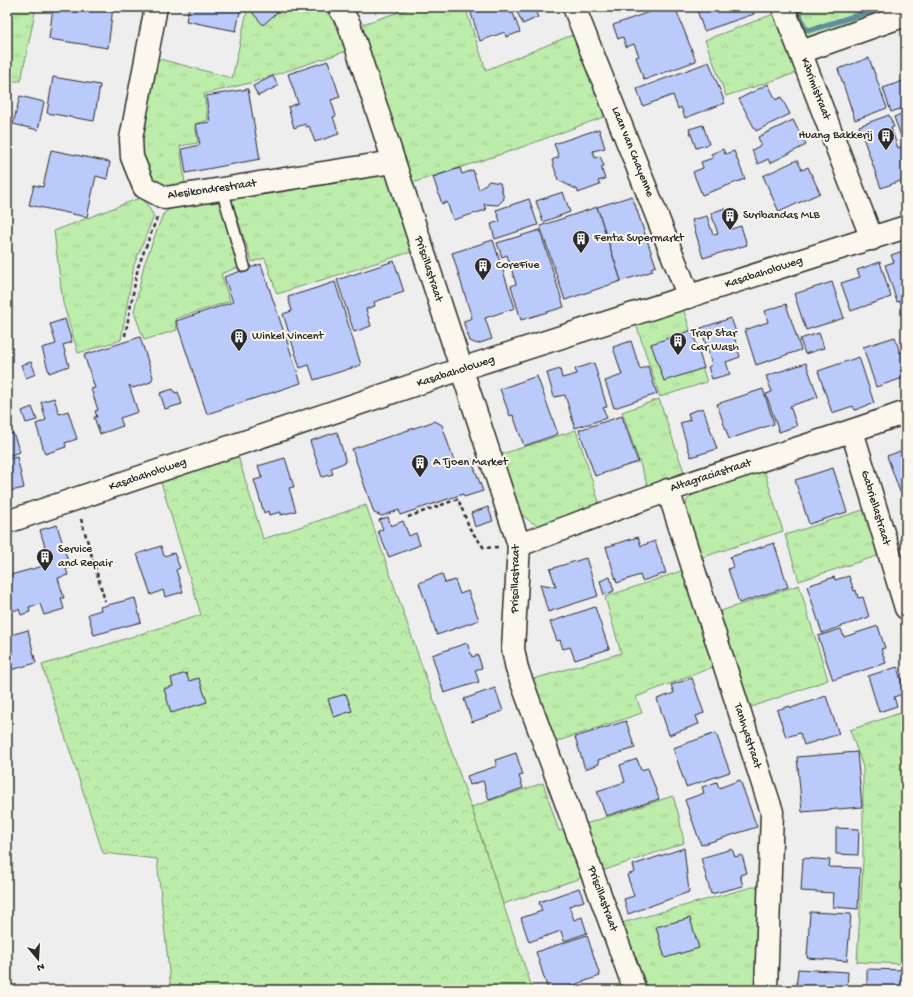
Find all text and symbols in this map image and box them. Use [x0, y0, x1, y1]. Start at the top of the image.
street label: Kibrimistraat [797, 56, 834, 123]
street label: Laan van Chayenne [608, 105, 657, 200]
building icon: Huang Bakkerij [876, 126, 896, 151]
place label: Huang Bakkerij [798, 129, 873, 143]
street label: Alesikondrestraat [167, 177, 258, 203]
building icon: Suribandas MLB [720, 206, 740, 231]
place label: Suribandas MLB [743, 209, 820, 223]
building icon: Fenta Supermarkt [571, 229, 591, 254]
place label: Fenta Supermarkt [593, 232, 685, 246]
street label: Priscillastraat [410, 233, 446, 305]
street label: Kasabaholoweg [723, 254, 805, 292]
building icon: CoreFive [473, 256, 493, 281]
place label: CoreFive [496, 259, 540, 273]
building icon: Winkel Vincent [229, 327, 249, 352]
place label: Trap Star Car Wash [690, 327, 740, 355]
place label: Winkel Vincent [252, 330, 324, 344]
building icon: Trap Star Car Wash [668, 331, 688, 356]
street label: Kasabaholoweg [415, 353, 497, 391]
building icon: A Tjoen Market [410, 453, 430, 478]
street label: Kasabaholoweg [107, 455, 189, 495]
place label: A Tjoen Market [433, 456, 509, 470]
street label: Altagraciastraat [669, 456, 754, 496]
street label: Gabriellastraat [857, 469, 893, 548]
place label: Service and Repair [58, 543, 114, 571]
street label: Priscillastraat [508, 544, 524, 614]
building icon: Service and Repair [35, 547, 55, 572]
street label: Tanhyastraat [730, 701, 764, 771]
street label: Priscillastraat [583, 864, 621, 935]
north arrow [18, 939, 58, 979]
text: N [35, 960, 46, 973]

